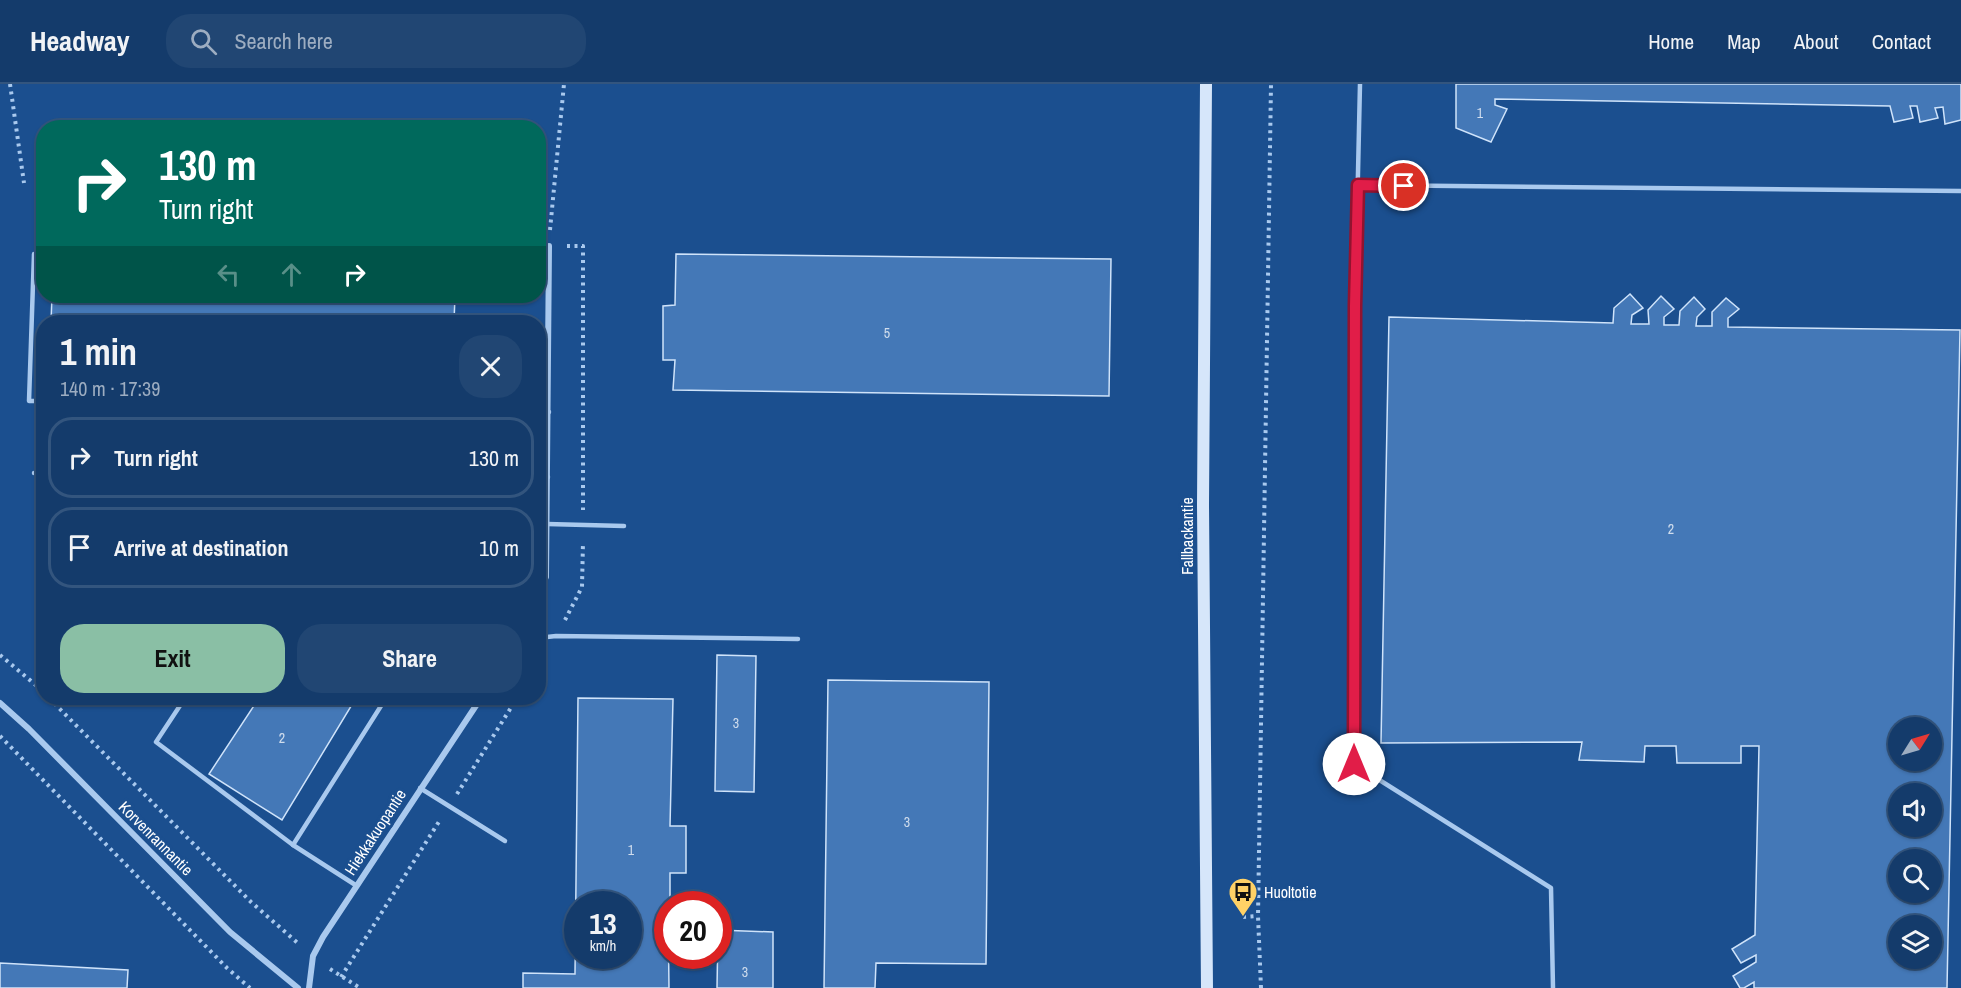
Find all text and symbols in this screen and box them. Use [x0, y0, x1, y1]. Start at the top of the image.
search box [166, 14, 586, 68]
text: Headway [30, 22, 130, 60]
icon: search [187, 25, 220, 58]
text: Search here [235, 26, 333, 56]
text: Home [1648, 27, 1694, 56]
text: Map [1727, 27, 1761, 56]
text: About [1794, 27, 1839, 56]
text: Contact [1872, 27, 1931, 56]
house number: 1 [1477, 104, 1484, 122]
text: 130 m [159, 137, 257, 193]
icon: right [60, 144, 138, 222]
pin [1378, 160, 1429, 211]
icon: arrive [1387, 169, 1420, 202]
text: Turn right [159, 191, 253, 227]
icon: left [212, 258, 245, 291]
icon: ahead [275, 258, 308, 291]
icon: right [338, 258, 371, 291]
house number: 5 [884, 324, 890, 342]
text: 1 min [60, 328, 137, 376]
button: close [459, 335, 522, 398]
text: 140 m · 17:39 [60, 375, 160, 402]
icon: right [63, 441, 96, 474]
text: Turn right [114, 443, 198, 473]
text: 130 m [469, 443, 519, 473]
street label: Fallbackantie [1176, 497, 1198, 575]
house number: 2 [1668, 520, 1674, 538]
icon: arrive [63, 531, 96, 564]
text: Arrive at destination [114, 533, 288, 563]
text: 10 m [479, 533, 519, 563]
button: Exit [60, 624, 285, 693]
button: Share [297, 624, 522, 693]
house number: 3 [733, 714, 739, 732]
north arrow [1888, 717, 1942, 771]
map controls [1888, 717, 1942, 969]
house number: 2 [279, 729, 285, 747]
position arrow [1322, 732, 1386, 796]
button: sound [1888, 783, 1942, 837]
street label: Hiekkakuopantie [339, 785, 411, 879]
street label: Korvenrannantie [114, 796, 198, 880]
house number: 3 [904, 813, 910, 831]
house number: 1 [628, 841, 635, 859]
button: search [1888, 849, 1942, 903]
bus stop icon: Huoltotie [1227, 876, 1259, 918]
place label: Huoltotie [1264, 881, 1317, 903]
speed limit sign: 20 [654, 891, 732, 969]
text: 13 [589, 903, 617, 943]
button: layers [1888, 915, 1942, 969]
text: km/h [590, 935, 616, 956]
house number: 3 [742, 963, 748, 981]

